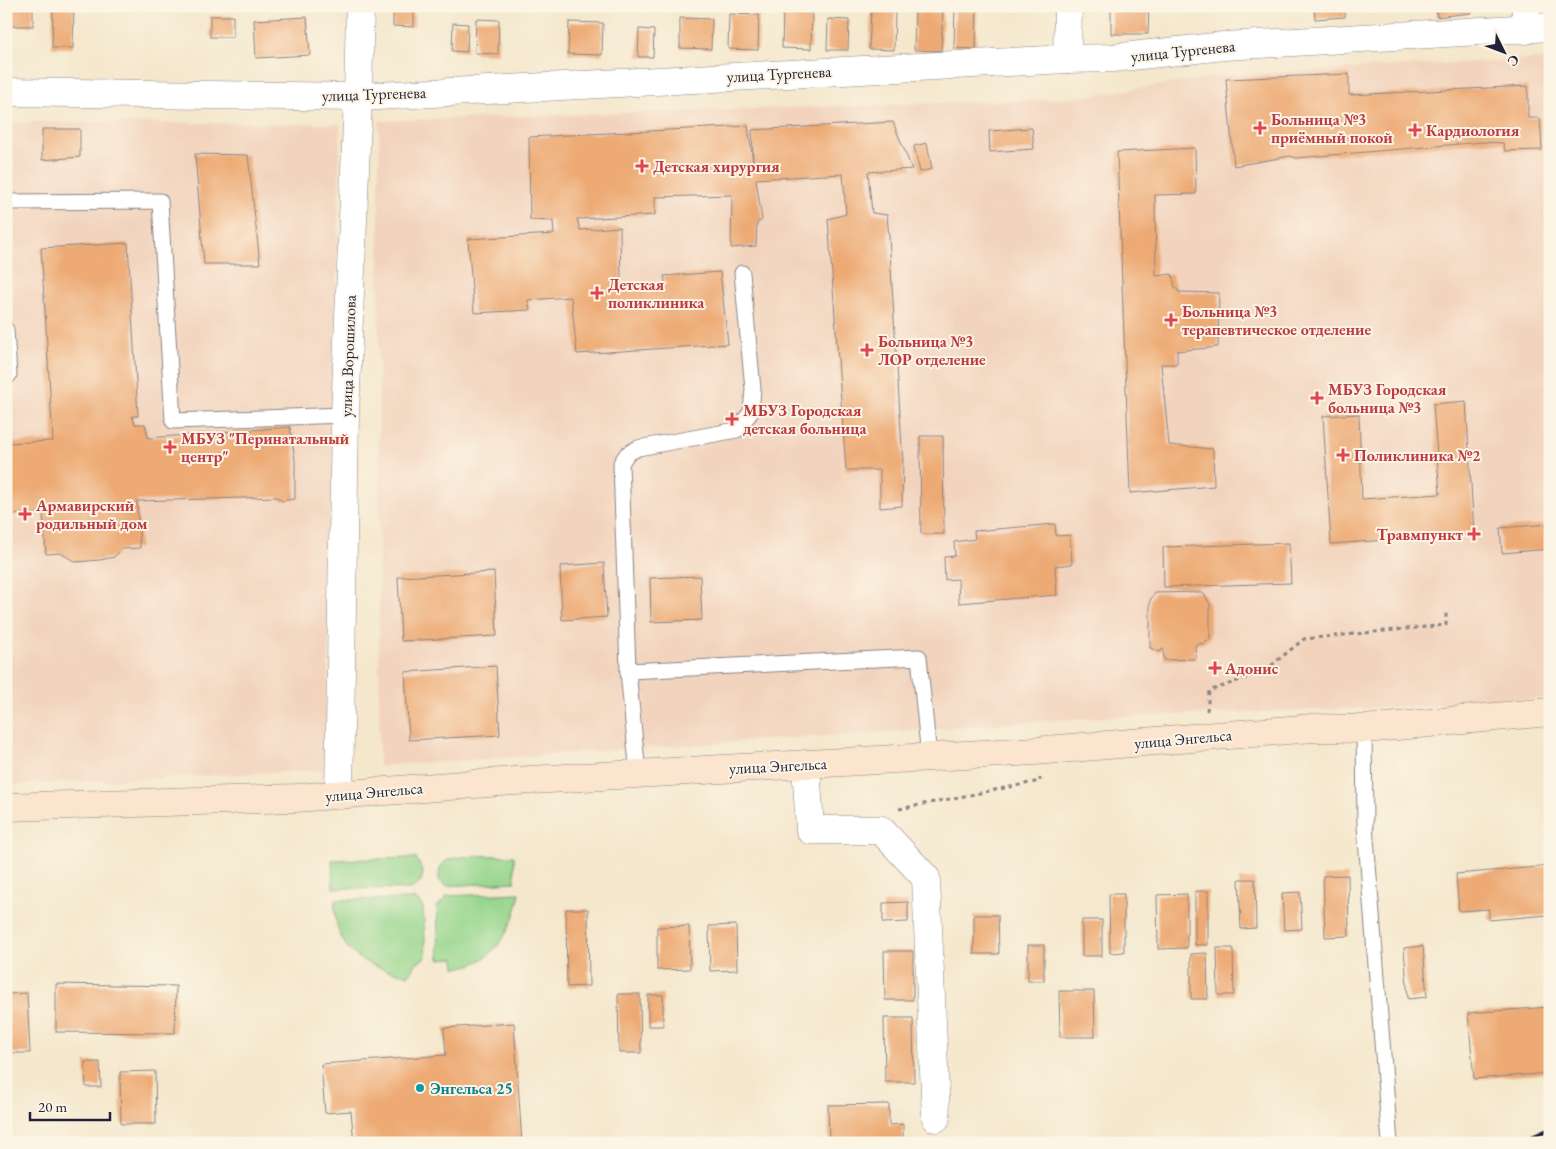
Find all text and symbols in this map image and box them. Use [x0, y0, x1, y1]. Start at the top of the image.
north arrow [1478, 28, 1528, 78]
street label: улица Тургенева [1130, 35, 1237, 67]
text: С [1504, 51, 1524, 70]
street label: улица Тургенева [726, 61, 832, 87]
street label: улица Тургенева [321, 82, 427, 106]
place label: Больница №3 приёмный покой [1271, 109, 1393, 148]
place label: Кардиология [1426, 120, 1520, 141]
marker: Больница №3 приёмный покой [1253, 121, 1267, 135]
marker: Кардиология [1408, 123, 1422, 137]
place label: Детская хирургия [653, 156, 780, 177]
marker: Детская хирургия [635, 159, 649, 173]
place label: Детская поликлиника [608, 274, 705, 313]
marker: Детская поликлиника [590, 286, 604, 300]
street label: улица Ворошилова [335, 294, 361, 418]
place label: Больница №3 терапевтическое отделение [1182, 301, 1371, 340]
marker: Больница №3 терапевтическое отделение [1164, 313, 1178, 327]
place label: Больница №3 ЛОР отделение [878, 331, 986, 370]
marker: Больница №3 ЛОР отделение [860, 343, 874, 357]
place label: МБУЗ Городская больница №3 [1328, 379, 1447, 418]
marker: МБУЗ Городская больница №3 [1310, 391, 1324, 405]
place label: МБУЗ Городская детская больница [743, 400, 868, 439]
marker: МБУЗ Городская детская больница [725, 412, 739, 426]
place label: МБУЗ "Перинатальный центр" [181, 428, 350, 467]
marker: МБУЗ "Перинатальный центр" [163, 440, 177, 454]
place label: Поликлиника №2 [1354, 445, 1481, 466]
marker: Поликлиника №2 [1336, 448, 1350, 462]
place label: Армавирский родильный дом [35, 495, 148, 534]
marker: Армавирский родильный дом [18, 507, 32, 521]
place label: Травмпункт [1377, 524, 1464, 545]
marker: Травмпункт [1467, 527, 1481, 541]
place label: Адонис [1224, 658, 1279, 679]
marker: Адонис [1209, 662, 1221, 674]
street label: улица Энгельса [1133, 724, 1233, 754]
street label: улица Энгельса [728, 753, 828, 779]
street label: улица Энгельса [324, 777, 424, 807]
place label: Энгельса 25 [430, 1078, 513, 1099]
marker: Энгельса 25 [414, 1082, 426, 1094]
scale bar [30, 1089, 110, 1121]
text: 20 m [38, 1097, 67, 1116]

